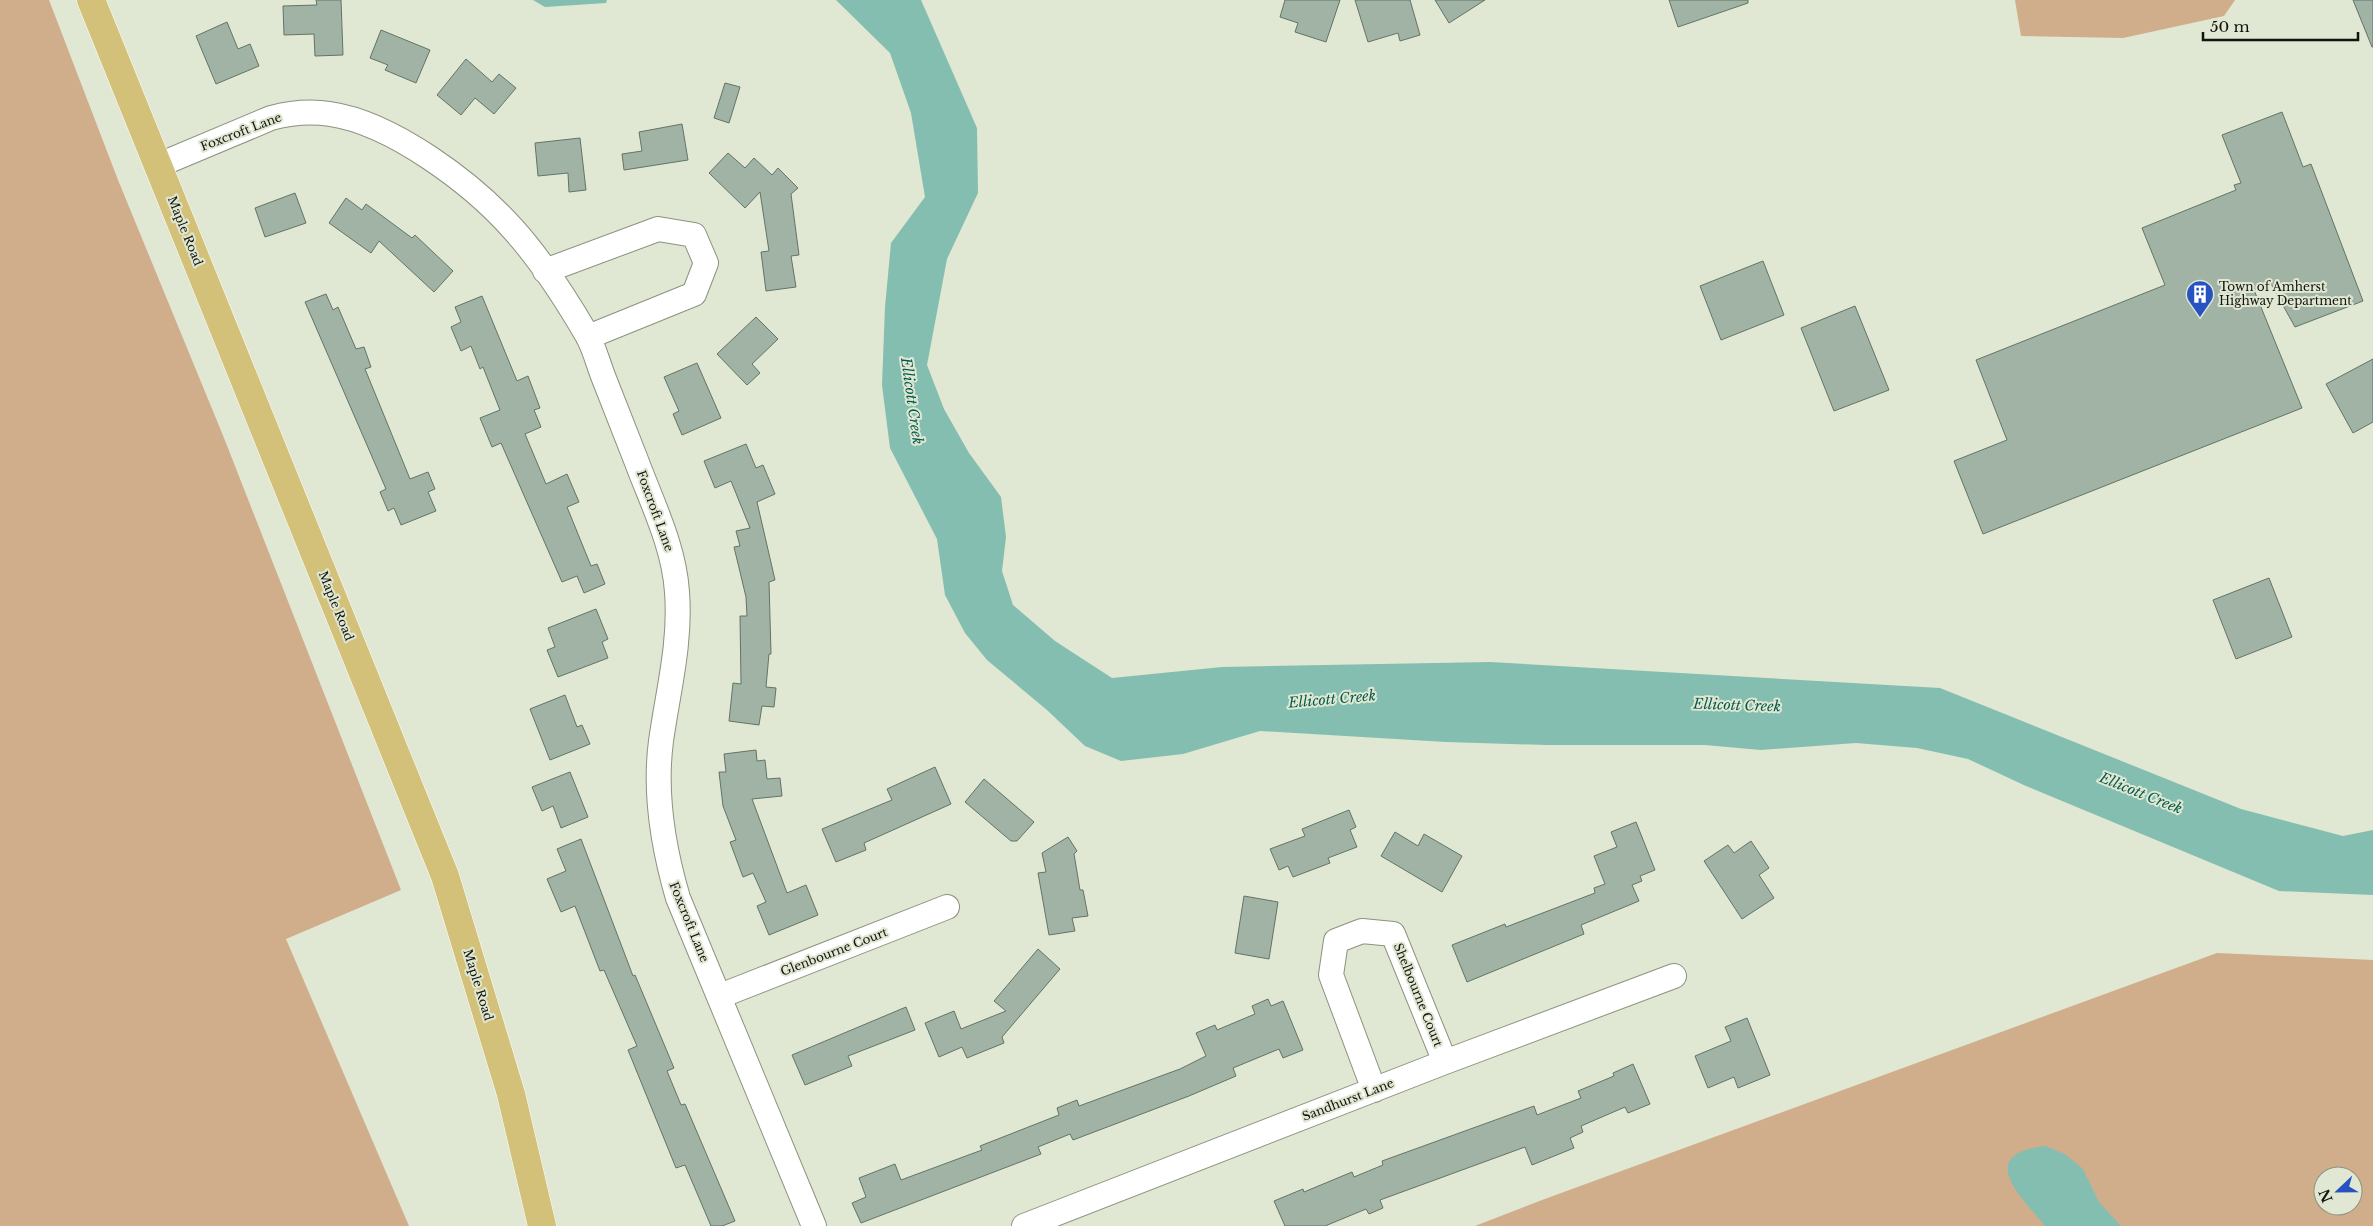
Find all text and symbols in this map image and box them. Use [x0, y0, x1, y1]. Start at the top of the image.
scale bar [2203, 10, 2358, 42]
text: 50 m [2210, 17, 2250, 36]
street label: Foxcroft Lane [198, 109, 284, 154]
street label: Maple Road [165, 194, 206, 268]
building icon: Town of Amherst Highway Department [2185, 279, 2215, 318]
place label: Town of Amherst Highway Department [2219, 279, 2352, 308]
water label: Ellicott Creek [897, 355, 927, 446]
street label: Foxcroft Lane [634, 468, 677, 554]
street label: Maple Road [316, 569, 357, 643]
water label: Ellicott Creek [1287, 686, 1376, 712]
water label: Ellicott Creek [1692, 694, 1781, 716]
water label: Ellicott Creek [2096, 768, 2185, 818]
street label: Foxcroft Lane [667, 879, 712, 964]
street label: Glenbourne Court [778, 924, 890, 979]
street label: Shelbourne Court [1391, 941, 1446, 1049]
street label: Maple Road [460, 947, 496, 1022]
street label: Sandhurst Lane [1300, 1075, 1396, 1124]
north arrow [2313, 1166, 2363, 1216]
text: N [2315, 1186, 2337, 1205]

